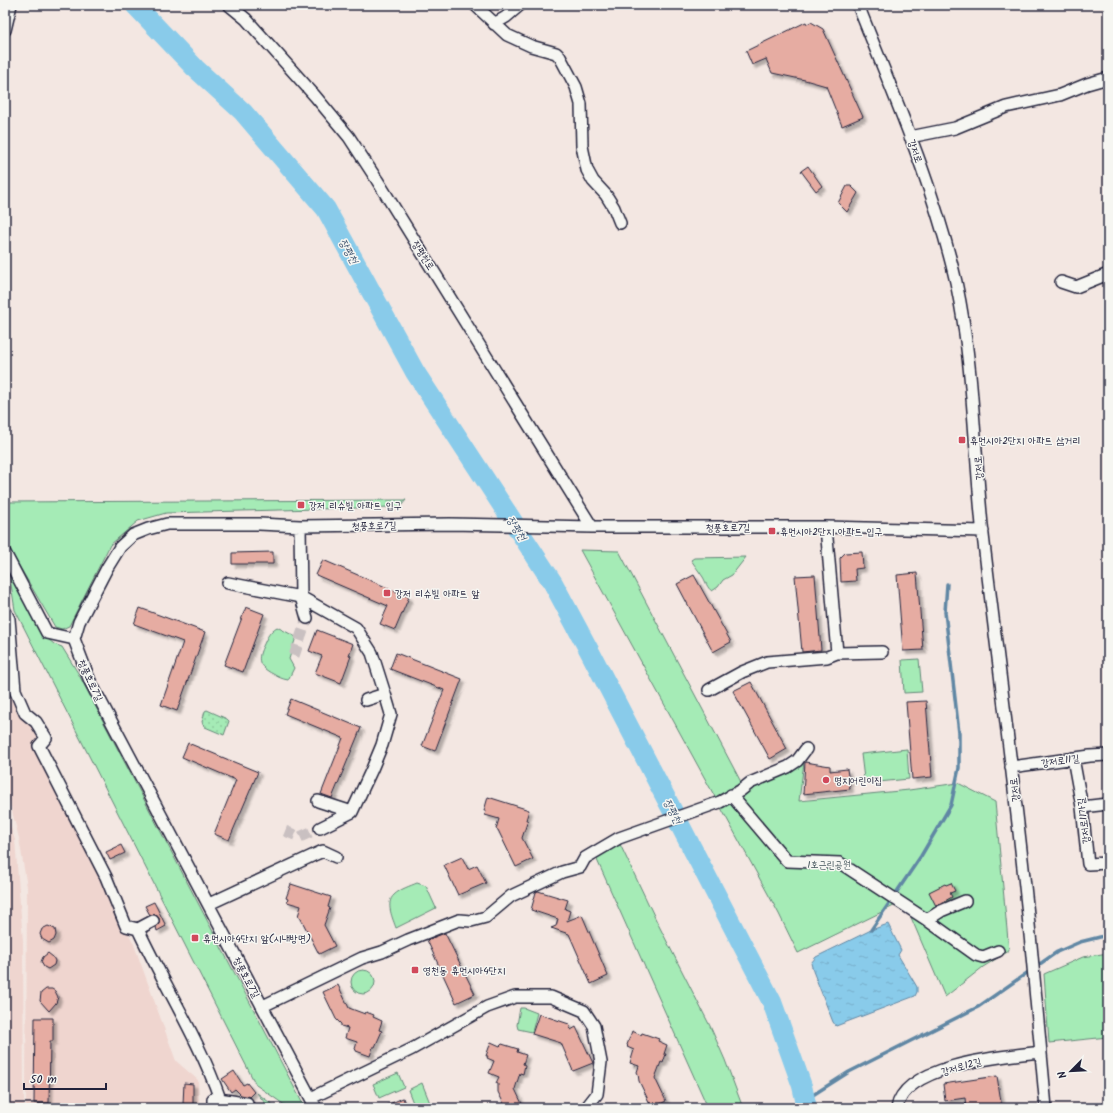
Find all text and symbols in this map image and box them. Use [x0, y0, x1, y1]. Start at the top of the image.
street label: 강저로 [903, 137, 927, 165]
water label: 장평천 [334, 236, 363, 268]
street label: 장평천로 [408, 238, 438, 273]
place label: 휴먼시아2단지 아파트 삼거리 [970, 433, 1080, 449]
marker: 휴먼시아2단지 아파트 삼거리 [957, 435, 967, 445]
street label: 강저로 [970, 455, 988, 481]
place label: 강저 리슈빌 아파트 입구 [309, 498, 402, 514]
marker: 강저 리슈빌 아파트 입구 [296, 500, 306, 510]
water label: 장평천 [501, 513, 532, 546]
street label: 청풍호로7길 [351, 518, 397, 534]
street label: 청풍호로7길 [706, 520, 750, 536]
place label: 휴먼시아2단지 아파트 입구 [780, 524, 882, 540]
marker: 휴먼시아2단지 아파트 입구 [767, 526, 777, 536]
place label: 강저 리슈빌 아파트 앞 [395, 586, 479, 602]
marker: 강저 리슈빌 아파트 앞 [382, 588, 392, 598]
street label: 청풍호로7길 [73, 657, 107, 704]
street label: 강저로11길 [1040, 750, 1080, 772]
place label: 명지어린이집 [834, 773, 882, 789]
marker: 명지어린이집 [821, 775, 831, 785]
street label: 강저로 [1006, 777, 1024, 803]
water label: 장평천 [658, 796, 687, 828]
street label: 강저로11가길 [1073, 797, 1095, 845]
park label: 1호근린공원 [807, 857, 851, 873]
place label: 휴먼시아4단지 앞(시내방면) [203, 931, 311, 947]
marker: 휴먼시아4단지 앞(시내방면) [190, 933, 200, 943]
street label: 청풍호로7길 [229, 954, 264, 1001]
place label: 영천동 휴먼시아4단지 [423, 963, 505, 979]
marker: 영천동 휴먼시아4단지 [410, 965, 420, 975]
north arrow [1051, 1051, 1091, 1091]
street label: 강저로12길 [939, 1054, 983, 1080]
scale bar [24, 1065, 106, 1091]
text: N [1053, 1068, 1072, 1081]
text: 50 m [30, 1070, 57, 1089]

